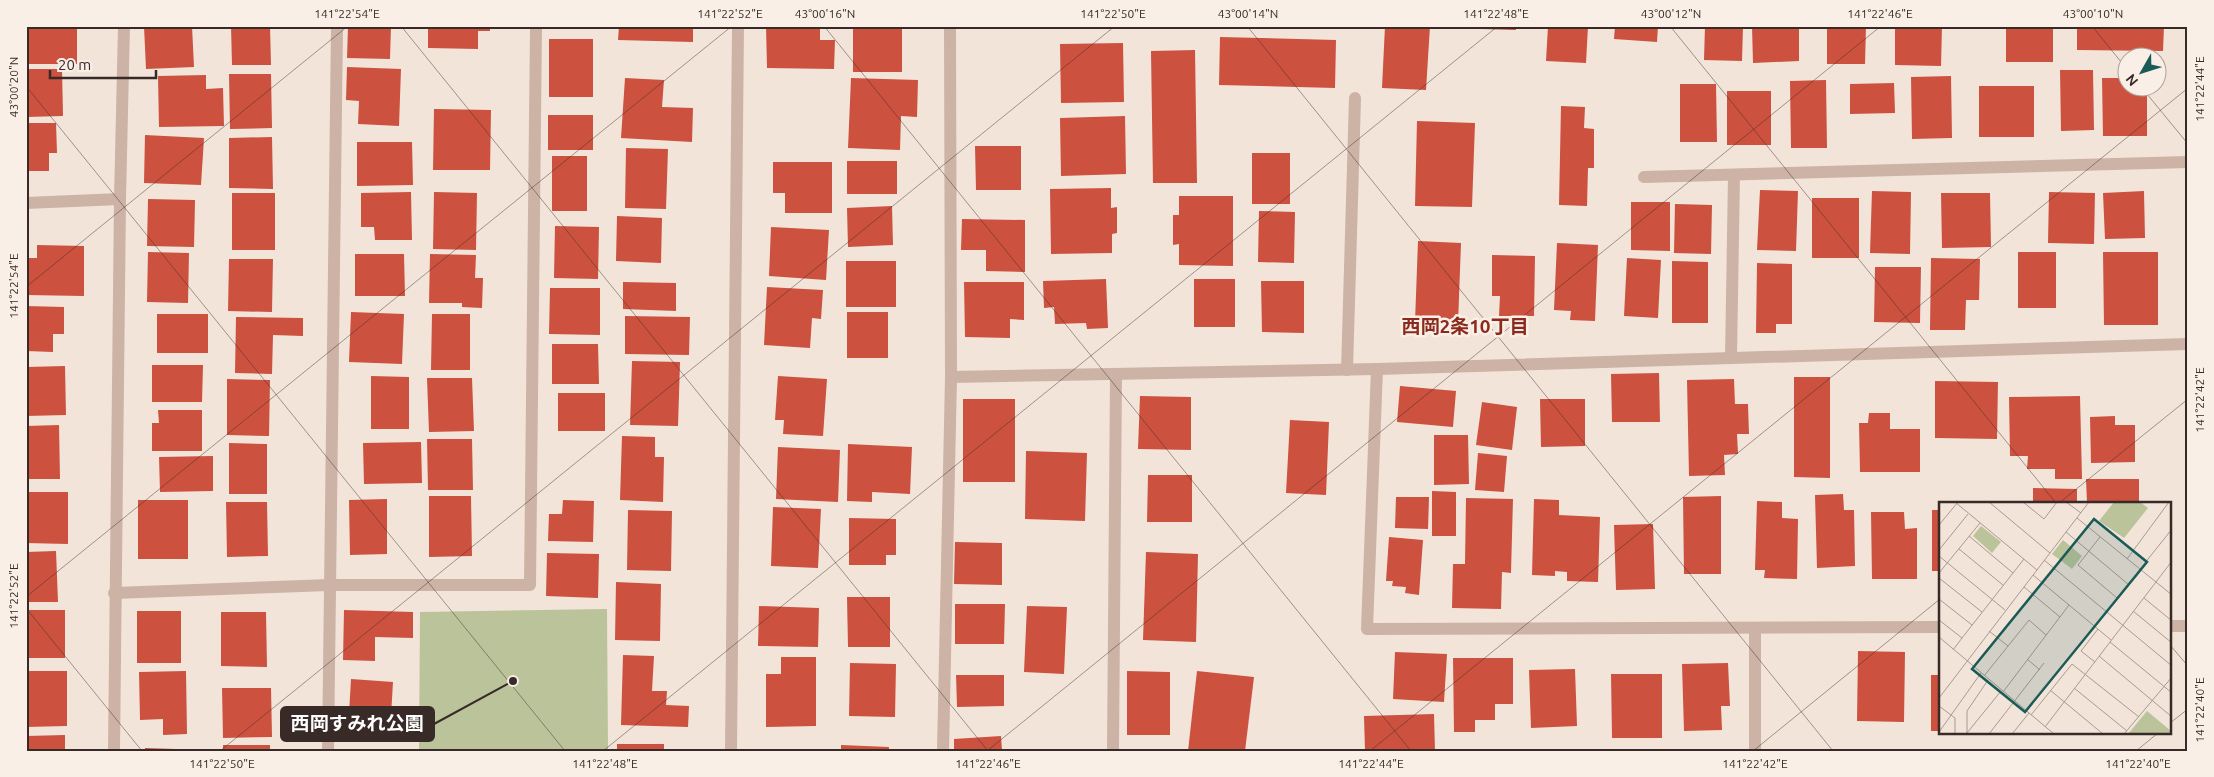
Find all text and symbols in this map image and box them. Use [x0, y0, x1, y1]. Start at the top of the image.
text: 141°22'54"E [314, 7, 380, 20]
text: 141°22'52"E [697, 7, 763, 20]
text: 43°00'16"N [795, 7, 855, 20]
text: 141°22'50"E [1080, 7, 1146, 20]
text: 43°00'14"N [1218, 7, 1278, 20]
text: 141°22'48"E [1463, 7, 1529, 20]
text: 43°00'12"N [1641, 7, 1701, 20]
text: 141°22'46"E [1847, 7, 1913, 20]
text: 43°00'10"N [2063, 7, 2123, 20]
scale bar [50, 48, 156, 80]
north arrow [2116, 48, 2166, 98]
text: 20 m [58, 56, 91, 73]
text: 141°22'44"E [2193, 56, 2206, 122]
text: 43°00'20"N [7, 57, 20, 117]
text: N [2122, 71, 2141, 89]
text: 141°22'54"E [7, 253, 20, 319]
district label: 西岡2条10丁目 [1401, 315, 1529, 337]
text: 141°22'42"E [2193, 367, 2206, 433]
inset map [1939, 502, 2172, 734]
text: 141°22'52"E [7, 563, 20, 629]
text: 141°22'40"E [2193, 677, 2206, 743]
callout: 西岡すみれ公園 [281, 707, 434, 741]
text: 西岡すみれ公園 [290, 712, 424, 734]
text: 141°22'50"E [189, 757, 255, 770]
text: 141°22'48"E [572, 757, 638, 770]
text: 141°22'46"E [955, 757, 1021, 770]
text: 141°22'44"E [1338, 757, 1404, 770]
text: 141°22'42"E [1722, 757, 1788, 770]
text: 141°22'40"E [2105, 757, 2171, 770]

